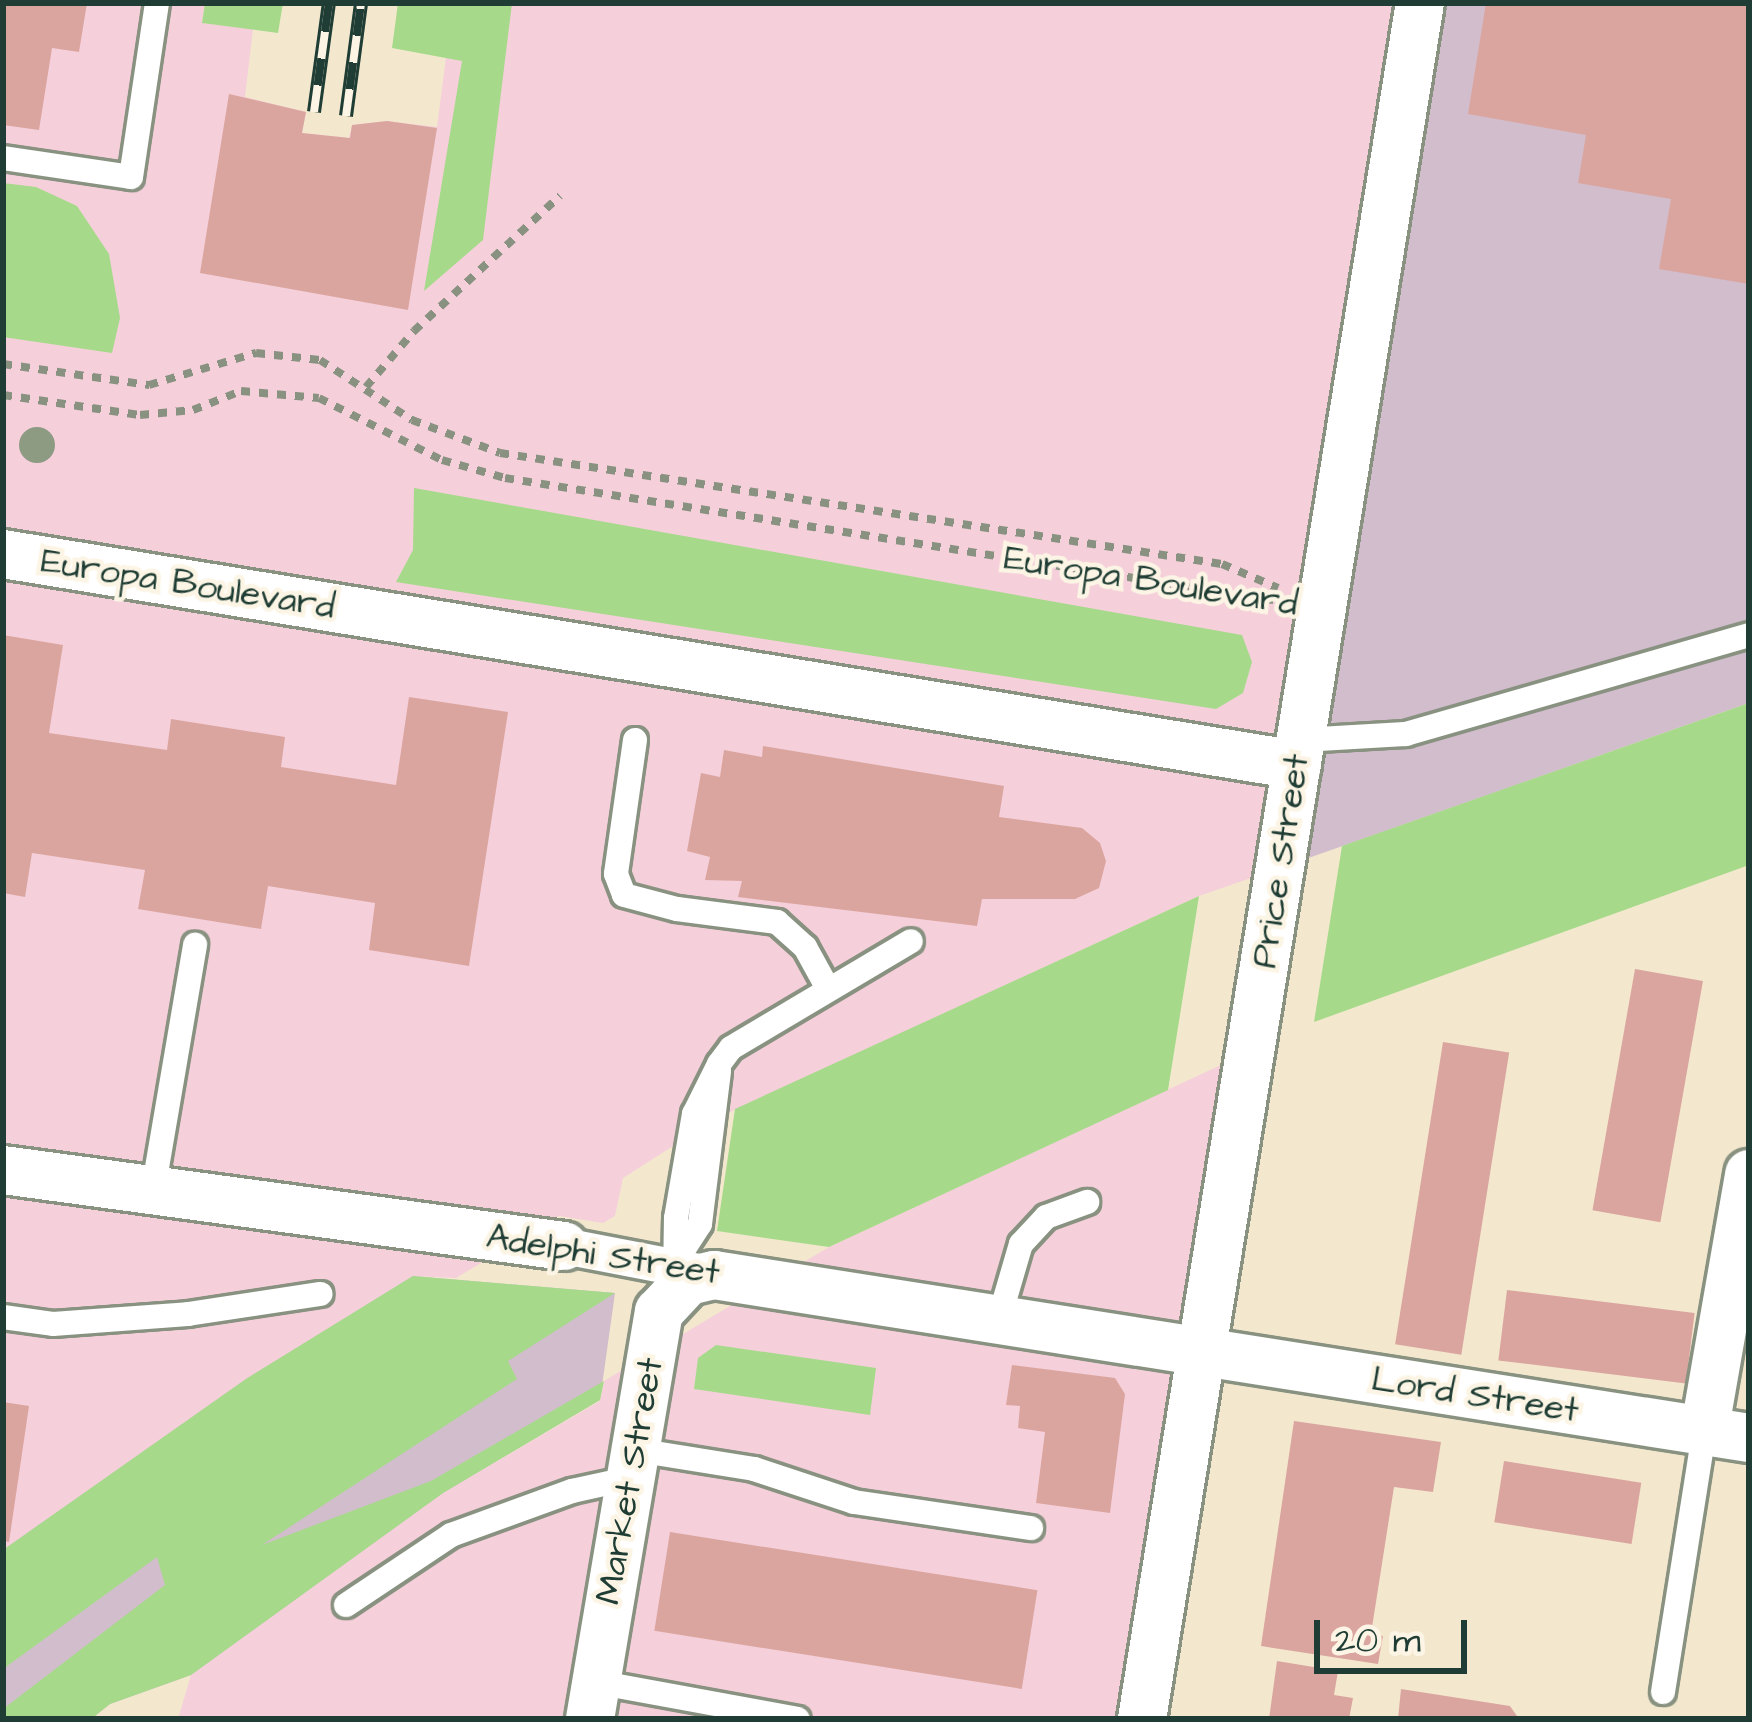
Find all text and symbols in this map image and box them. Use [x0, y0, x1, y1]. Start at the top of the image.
street label: Europa Boulevard [1001, 536, 1301, 626]
street label: Europa Boulevard [38, 539, 338, 629]
street label: Price Street [1243, 751, 1319, 971]
street label: Adelphi Street [483, 1215, 723, 1295]
street label: Market Street [587, 1354, 673, 1608]
street label: Lord Street [1368, 1357, 1582, 1433]
scale bar [1320, 1596, 1473, 1670]
text: 20 m [1335, 1615, 1421, 1666]

